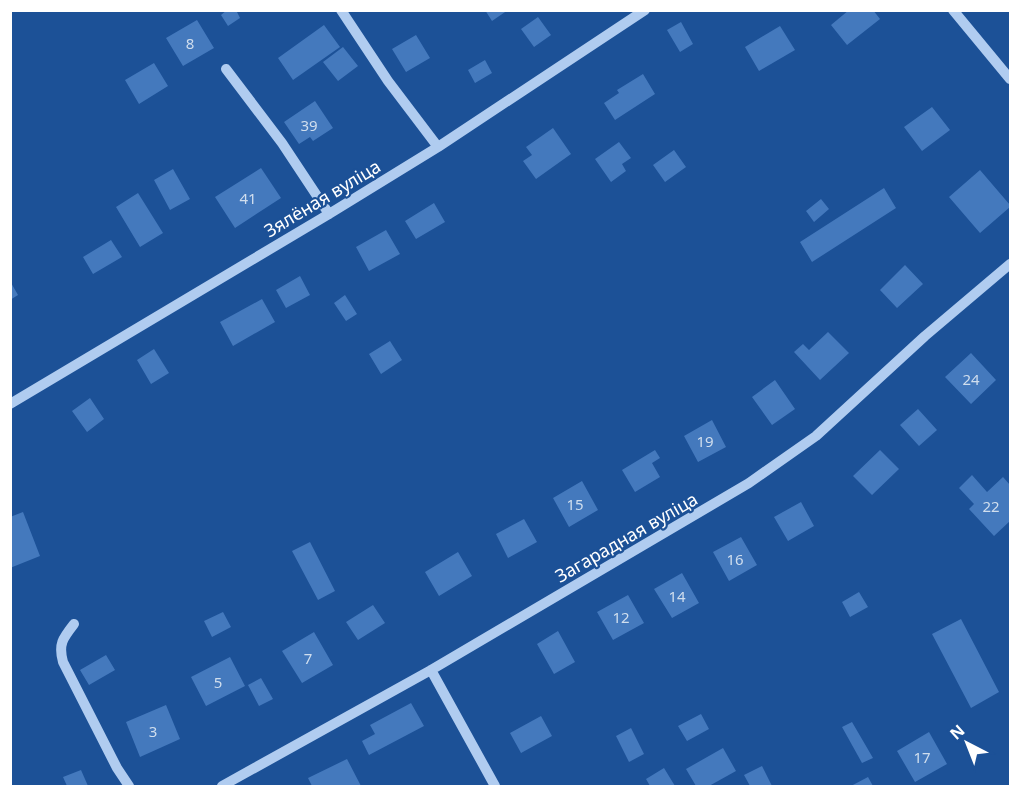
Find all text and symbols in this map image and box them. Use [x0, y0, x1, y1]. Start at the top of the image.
house number: 8 [186, 33, 194, 53]
house number: 39 [300, 115, 318, 135]
street label: Зялёная вуліца [259, 154, 385, 242]
house number: 41 [239, 188, 257, 208]
house number: 24 [962, 369, 980, 389]
house number: 19 [696, 431, 714, 451]
street label: Загарадная вуліца [550, 486, 702, 588]
house number: 15 [566, 494, 584, 514]
house number: 22 [982, 496, 1000, 516]
house number: 16 [726, 549, 744, 569]
house number: 14 [668, 586, 686, 606]
house number: 12 [612, 607, 630, 627]
house number: 7 [304, 648, 312, 668]
house number: 5 [214, 672, 222, 692]
north arrow [937, 713, 997, 773]
text: N [945, 719, 969, 744]
house number: 3 [149, 721, 157, 741]
house number: 17 [913, 747, 931, 767]

